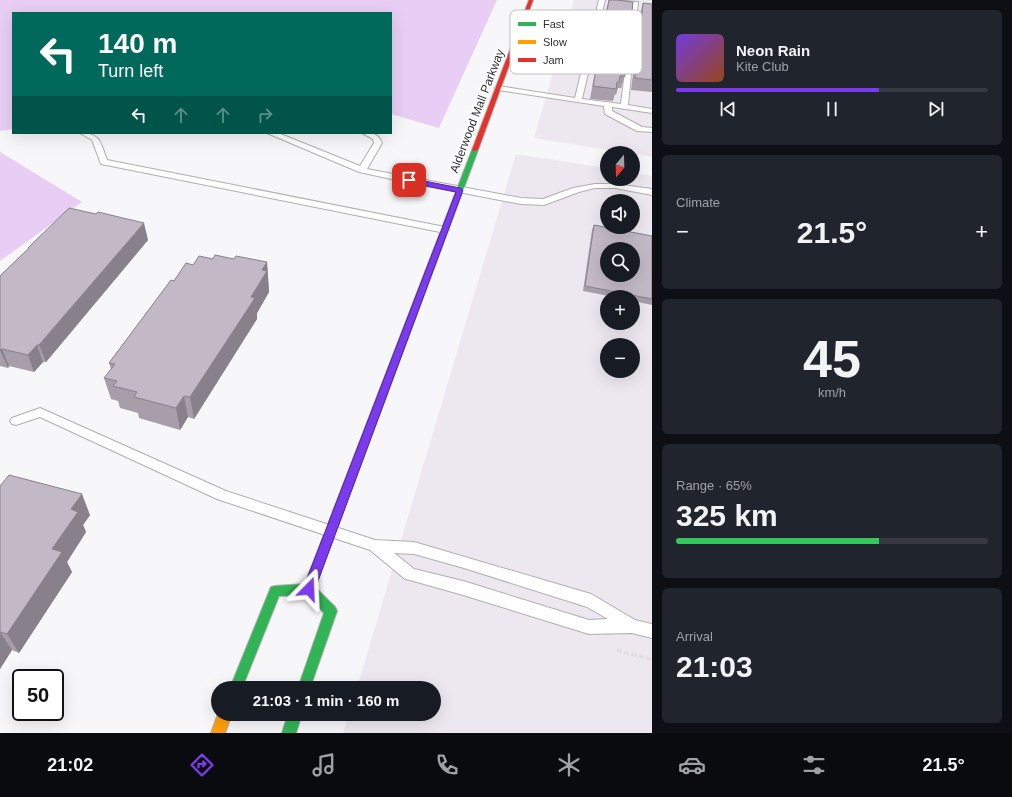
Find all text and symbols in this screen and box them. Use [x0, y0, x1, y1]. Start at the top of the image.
legend [510, 10, 642, 74]
text: Fast [543, 18, 564, 30]
icon: left [32, 28, 84, 80]
text: 140 m [98, 28, 177, 59]
text: Slow [543, 36, 567, 48]
text: Neon Rain [736, 42, 810, 59]
street label: Alderwood Mall Parkway [447, 47, 507, 175]
text: Jam [543, 54, 564, 66]
text: Kite Club [736, 59, 789, 74]
text: Turn left [98, 61, 163, 81]
icon: previous [717, 98, 739, 120]
icon: pause [821, 98, 843, 120]
icon: next [925, 98, 947, 120]
icon: left [128, 104, 150, 126]
icon: ahead [170, 104, 192, 126]
icon: ahead [212, 104, 234, 126]
icon: right [254, 104, 276, 126]
north arrow [600, 146, 640, 186]
map controls [600, 146, 640, 378]
pin [392, 163, 426, 197]
icon: arrive [398, 169, 420, 191]
button: sound [600, 194, 640, 234]
text: Climate [676, 195, 720, 210]
text: 21.5° [797, 216, 867, 249]
text: − [676, 219, 689, 244]
text: + [975, 219, 988, 244]
button: search [600, 242, 640, 282]
button: + [600, 290, 640, 330]
text: 45 [803, 330, 861, 388]
button: − [600, 338, 640, 378]
text: km/h [818, 385, 846, 400]
text: Range · 65% [676, 478, 752, 493]
text: 325 km [676, 499, 778, 532]
position arrow [288, 568, 330, 610]
text: Arrival [676, 629, 713, 644]
text: 21:03 [676, 650, 753, 683]
speed limit sign: 50 [12, 669, 64, 721]
text: 21:03 · 1 min · 160 m [253, 692, 399, 709]
icon: directions [188, 751, 216, 779]
icon: music [310, 751, 338, 779]
icon: phone [433, 751, 461, 779]
icon: climate [555, 751, 583, 779]
icon: car [678, 751, 706, 779]
icon: filters [800, 751, 828, 779]
text: 21:02 [47, 755, 93, 775]
text: 21.5° [922, 755, 965, 775]

